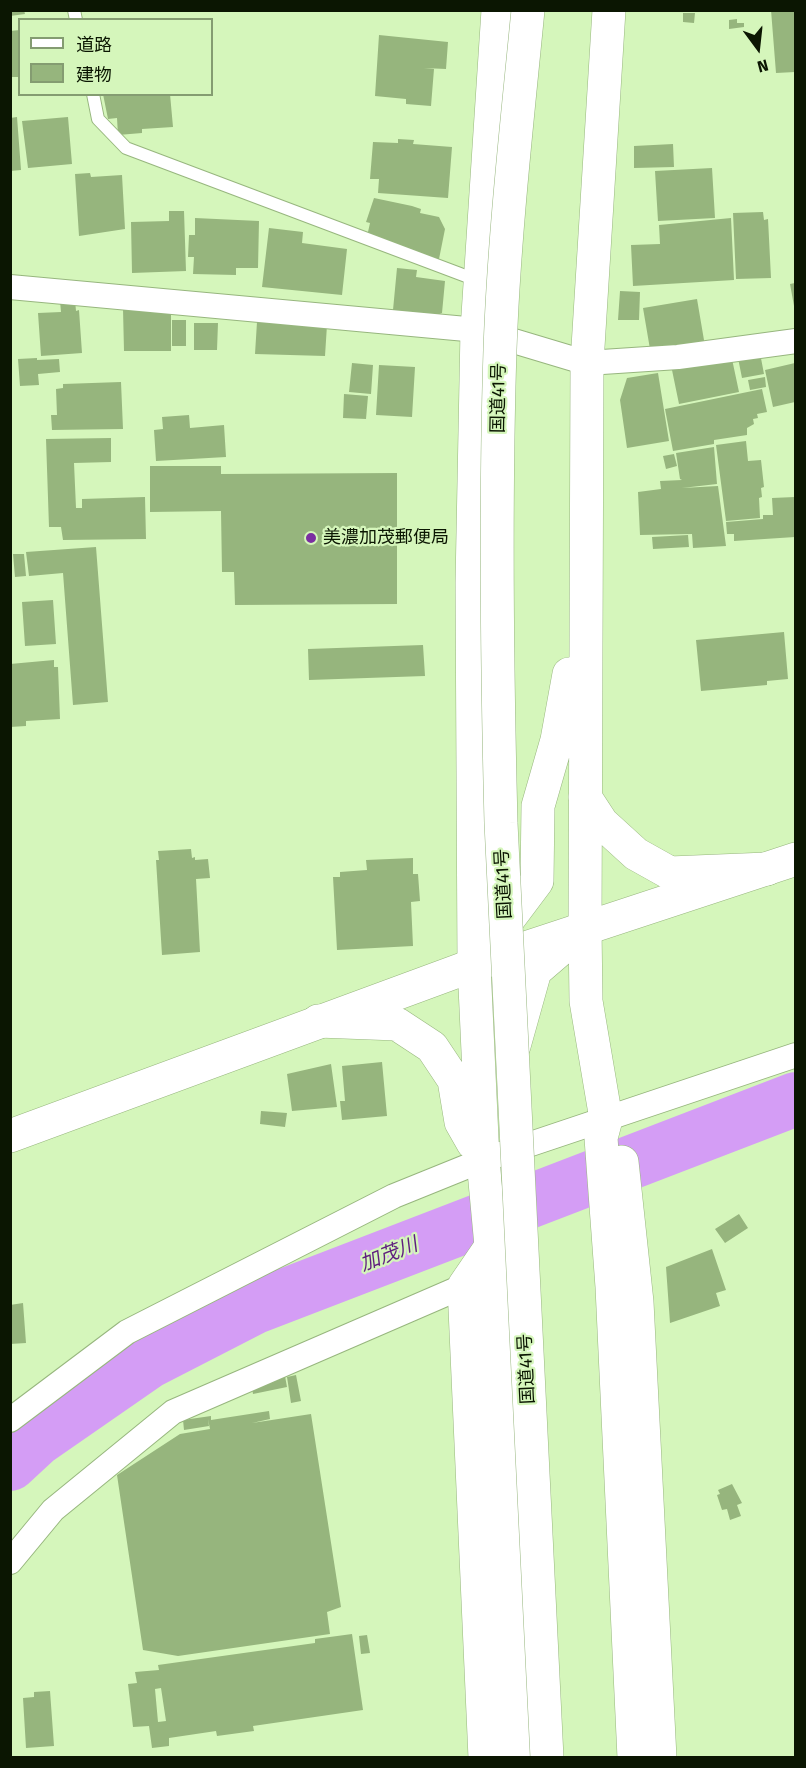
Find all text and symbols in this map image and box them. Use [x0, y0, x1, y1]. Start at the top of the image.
legend [18, 18, 213, 96]
north arrow [728, 18, 788, 78]
text: 道路 [76, 34, 112, 56]
text: N [755, 55, 770, 76]
text: 建物 [76, 64, 112, 86]
street label: 国道41号 [488, 363, 510, 433]
place label: 美濃加茂郵便局 [323, 527, 449, 549]
marker: 美濃加茂郵便局 [304, 531, 318, 545]
street label: 国道41号 [491, 848, 517, 920]
water label: 加茂川 [357, 1233, 421, 1277]
street label: 国道41号 [514, 1333, 540, 1405]

